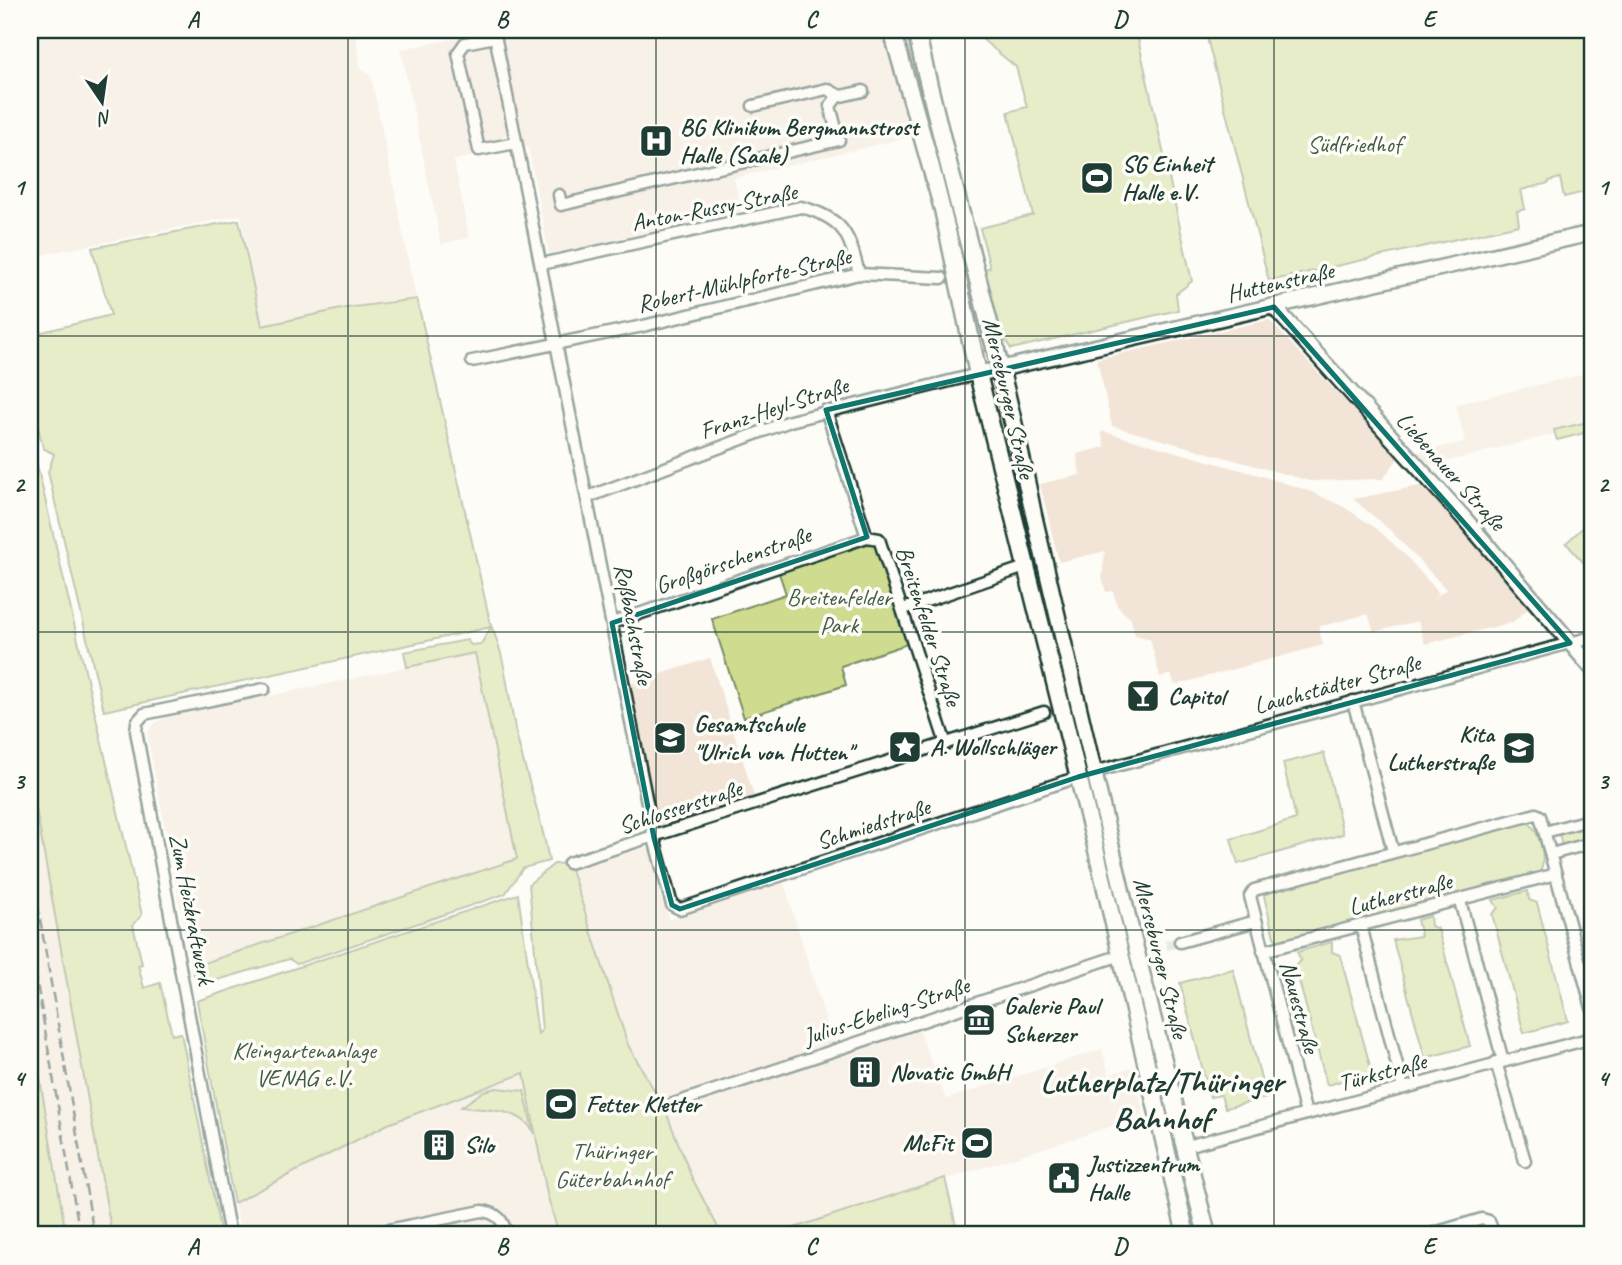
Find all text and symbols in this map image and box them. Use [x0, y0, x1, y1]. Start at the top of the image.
text: A [187, 5, 201, 34]
text: B [496, 5, 510, 34]
text: C [806, 5, 820, 34]
text: D [1113, 5, 1129, 34]
text: E [1423, 5, 1439, 34]
north arrow [66, 66, 136, 136]
text: N [94, 105, 114, 131]
place label: BG Klinikum Bergmannstrost Halle (Saale) [680, 112, 921, 170]
hospital icon: BG Klinikum Bergmannstrost Halle (Saale) [637, 122, 675, 160]
park label: Südfriedhof [1307, 129, 1407, 159]
place label: SG Einheit Halle e.V. [1122, 149, 1216, 207]
sports icon: SG Einheit Halle e.V. [1078, 159, 1116, 197]
text: 1 [14, 173, 27, 202]
text: 1 [1598, 173, 1611, 202]
street label: Anton-Russy-Straße [629, 176, 801, 238]
street label: Robert-Mühlpforte-Straße [634, 240, 856, 319]
street label: Huttenstraße [1224, 255, 1339, 309]
street label: Merseburger Straße [976, 315, 1043, 483]
street label: Franz-Heyl-Straße [696, 369, 854, 446]
street label: Liebenauer Straße [1390, 405, 1514, 538]
text: 2 [14, 470, 27, 499]
text: 2 [1598, 470, 1611, 499]
street label: Großgörschenstraße [651, 519, 817, 601]
street label: Breitenfelder Straße [889, 542, 970, 712]
street label: Roßbachstraße [608, 561, 661, 689]
park label: Breitenfelder Park [787, 582, 894, 640]
street label: Lauchstädter Straße [1251, 647, 1426, 721]
bar icon: Capitol [1124, 677, 1162, 715]
place label: Capitol [1168, 681, 1230, 711]
place label: Gesamtschule "Ulrich von Hutten" [694, 709, 858, 767]
school or university icon: Gesamtschule "Ulrich von Hutten" [651, 719, 689, 757]
place label: Kita Lutherstraße [1388, 719, 1496, 777]
place icon: A. Wollschläger [886, 728, 924, 766]
school or university icon: Kita Lutherstraße [1500, 729, 1538, 767]
place label: A. Wollschläger [930, 732, 1058, 762]
text: 3 [14, 767, 27, 796]
text: 3 [1598, 767, 1611, 796]
street label: Schlosserstraße [615, 772, 748, 841]
street label: Schmiedstraße [812, 791, 936, 856]
street label: Zum Heizkraftwerk [163, 831, 222, 989]
street label: Lutherstraße [1345, 865, 1457, 922]
street label: Merseburger Straße [1127, 875, 1196, 1043]
street label: Nauestraße [1273, 958, 1327, 1058]
street label: Julius-Ebeling-Straße [798, 969, 975, 1052]
place label: Galerie Paul Scherzer [1004, 991, 1104, 1049]
museum icon: Galerie Paul Scherzer [960, 1001, 998, 1039]
park label: Kleingartenanlage VENAG e.V. [232, 1035, 378, 1093]
street label: Türkstraße [1335, 1045, 1431, 1098]
building icon: Novatic GmbH [846, 1053, 884, 1091]
place label: Novatic GmbH [890, 1057, 1013, 1087]
district label: Lutherplatz/Thüringer Bahnhof [1040, 1061, 1287, 1139]
text: 4 [14, 1064, 27, 1093]
text: 4 [1598, 1064, 1611, 1093]
sports icon: Fetter Kletter [542, 1085, 580, 1123]
place label: Fetter Kletter [586, 1089, 703, 1119]
sports icon: McFit [958, 1124, 996, 1162]
building icon: Silo [420, 1126, 458, 1164]
place label: McFit [903, 1128, 956, 1158]
place label: Silo [464, 1130, 496, 1160]
park label: Thüringer Güterbahnhof [555, 1136, 674, 1194]
place label: Justizzentrum Halle [1086, 1149, 1201, 1207]
public building icon: Justizzentrum Halle [1045, 1159, 1083, 1197]
text: A [187, 1232, 201, 1261]
text: B [496, 1232, 510, 1261]
text: C [806, 1232, 820, 1261]
text: D [1113, 1232, 1129, 1261]
text: E [1423, 1232, 1439, 1261]

